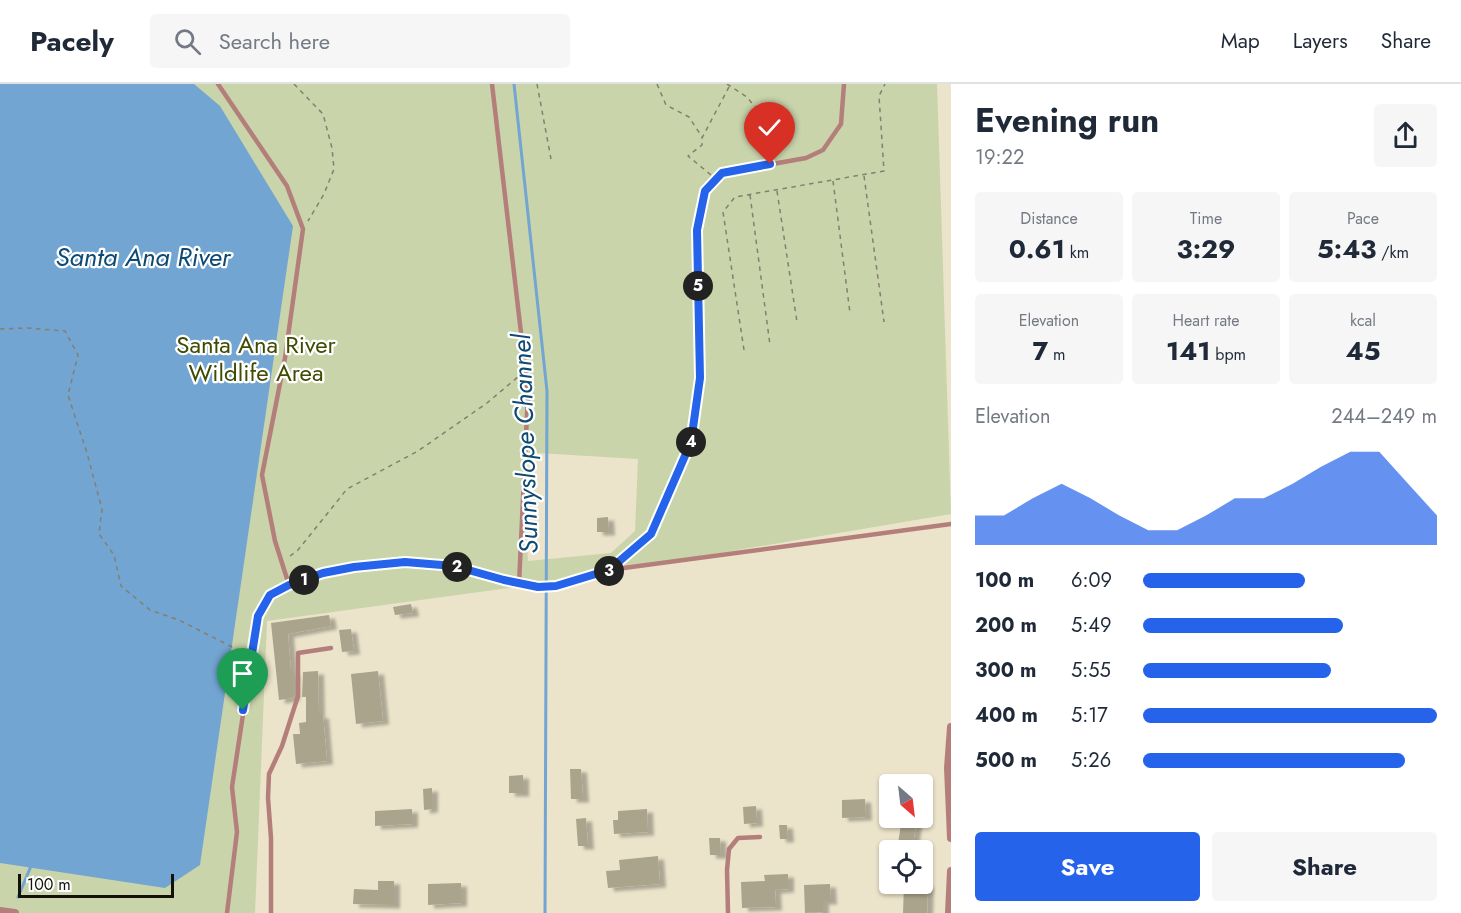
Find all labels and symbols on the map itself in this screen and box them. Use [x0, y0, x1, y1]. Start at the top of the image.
pin [744, 102, 795, 164]
water label: Santa Ana River [56, 238, 232, 276]
pin: 5 [683, 271, 713, 301]
park label: Santa Ana River Wildlife Area [176, 327, 336, 390]
water label: Sunnyslope Channel [502, 332, 548, 554]
pin: 4 [676, 427, 706, 457]
pin: 2 [442, 552, 472, 582]
pin: 3 [594, 556, 624, 586]
pin: 1 [289, 565, 319, 595]
pin [217, 648, 268, 710]
north arrow [879, 774, 933, 828]
scale bar [18, 871, 174, 898]

